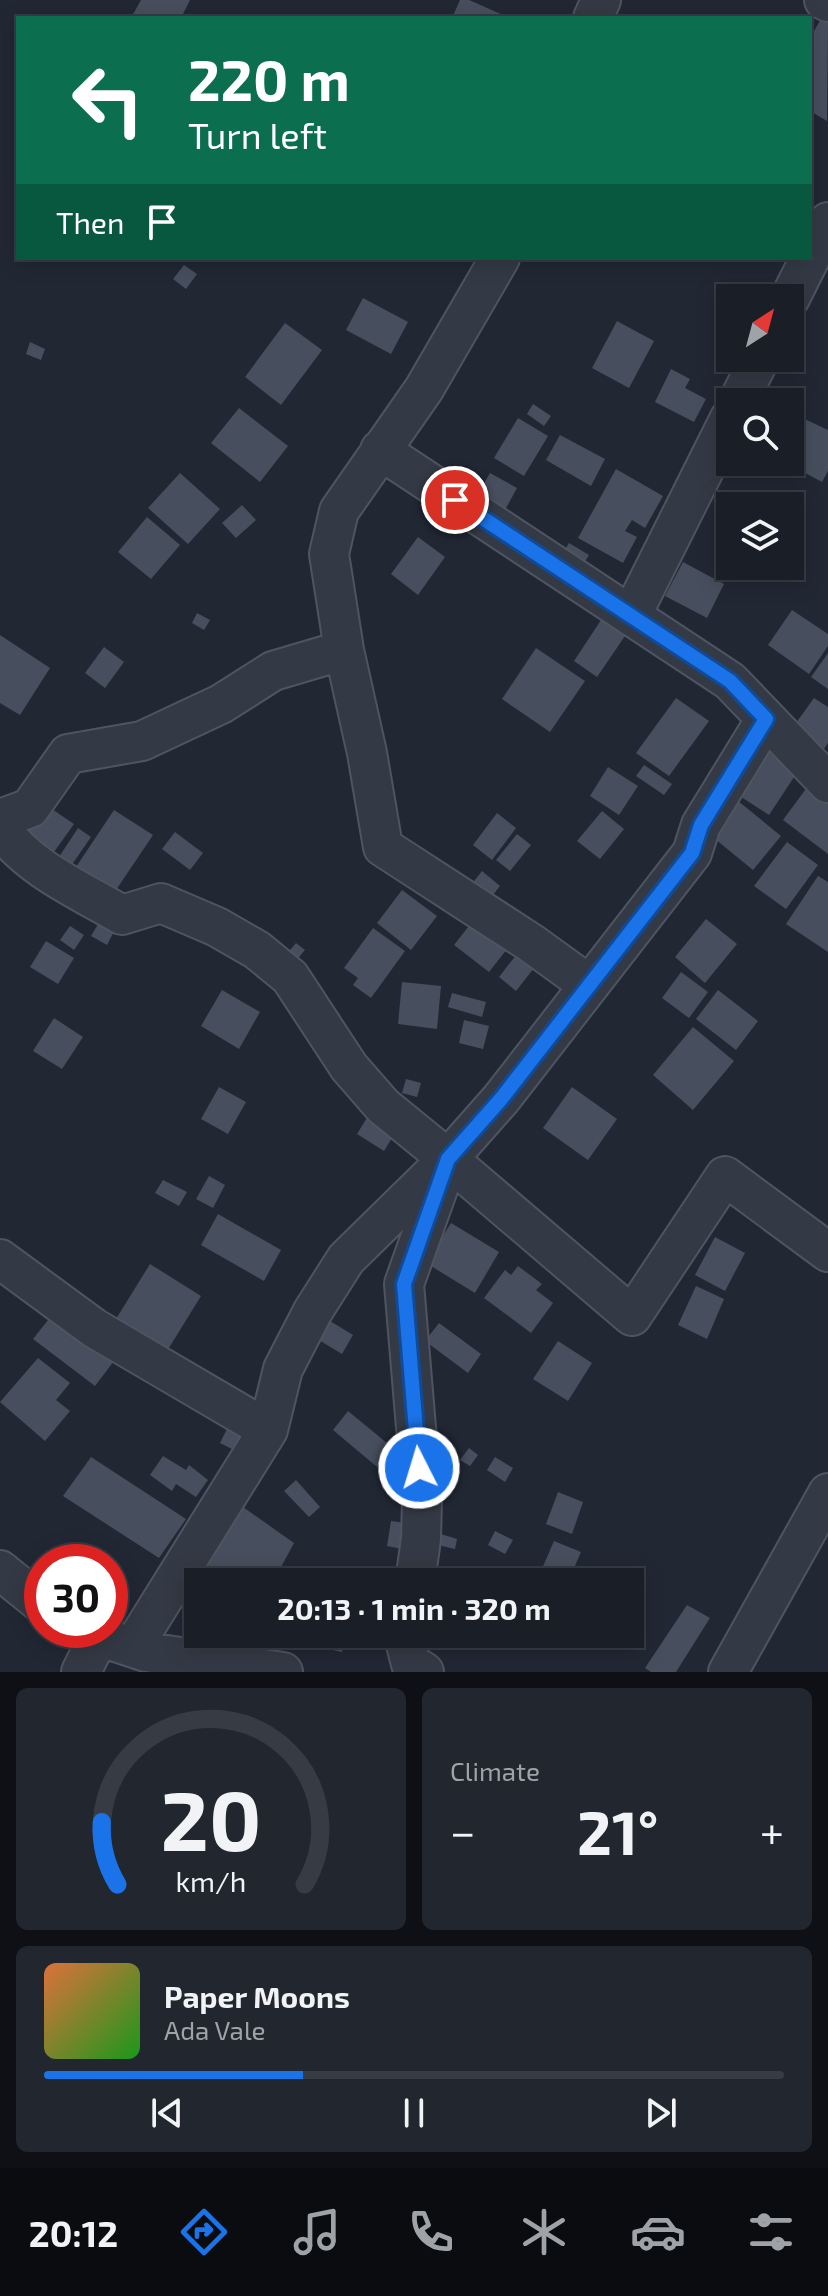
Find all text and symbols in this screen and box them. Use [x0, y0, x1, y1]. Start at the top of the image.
text: 220 m [188, 45, 350, 112]
icon: left [56, 48, 160, 152]
text: Turn left [188, 113, 327, 156]
icon: arrive [140, 200, 184, 244]
text: Then [56, 204, 124, 240]
north arrow [716, 284, 804, 372]
map controls [716, 284, 804, 580]
button: search [716, 388, 804, 476]
pin [421, 466, 489, 534]
icon: arrive [433, 478, 477, 522]
button: layers [716, 492, 804, 580]
position arrow [377, 1426, 461, 1510]
speed limit sign: 30 [24, 1544, 128, 1648]
text: 20:13 · 1 min · 320 m [277, 1590, 551, 1626]
text: Climate [450, 1755, 540, 1786]
text: 20 [161, 1768, 261, 1868]
text: 21° [577, 1795, 658, 1867]
text: − [450, 1804, 476, 1857]
text: + [760, 1804, 784, 1857]
text: km/h [176, 1863, 246, 1898]
text: Paper Moons [164, 1978, 350, 2014]
text: Ada Vale [164, 2014, 266, 2045]
icon: previous [145, 2091, 189, 2135]
icon: pause [392, 2091, 436, 2135]
icon: next [639, 2091, 683, 2135]
icon: directions [176, 2204, 232, 2260]
icon: music [289, 2204, 345, 2260]
icon: phone [403, 2204, 459, 2260]
icon: climate [516, 2204, 572, 2260]
icon: car [630, 2204, 686, 2260]
icon: filters [743, 2204, 799, 2260]
text: 20:12 [29, 2211, 118, 2254]

